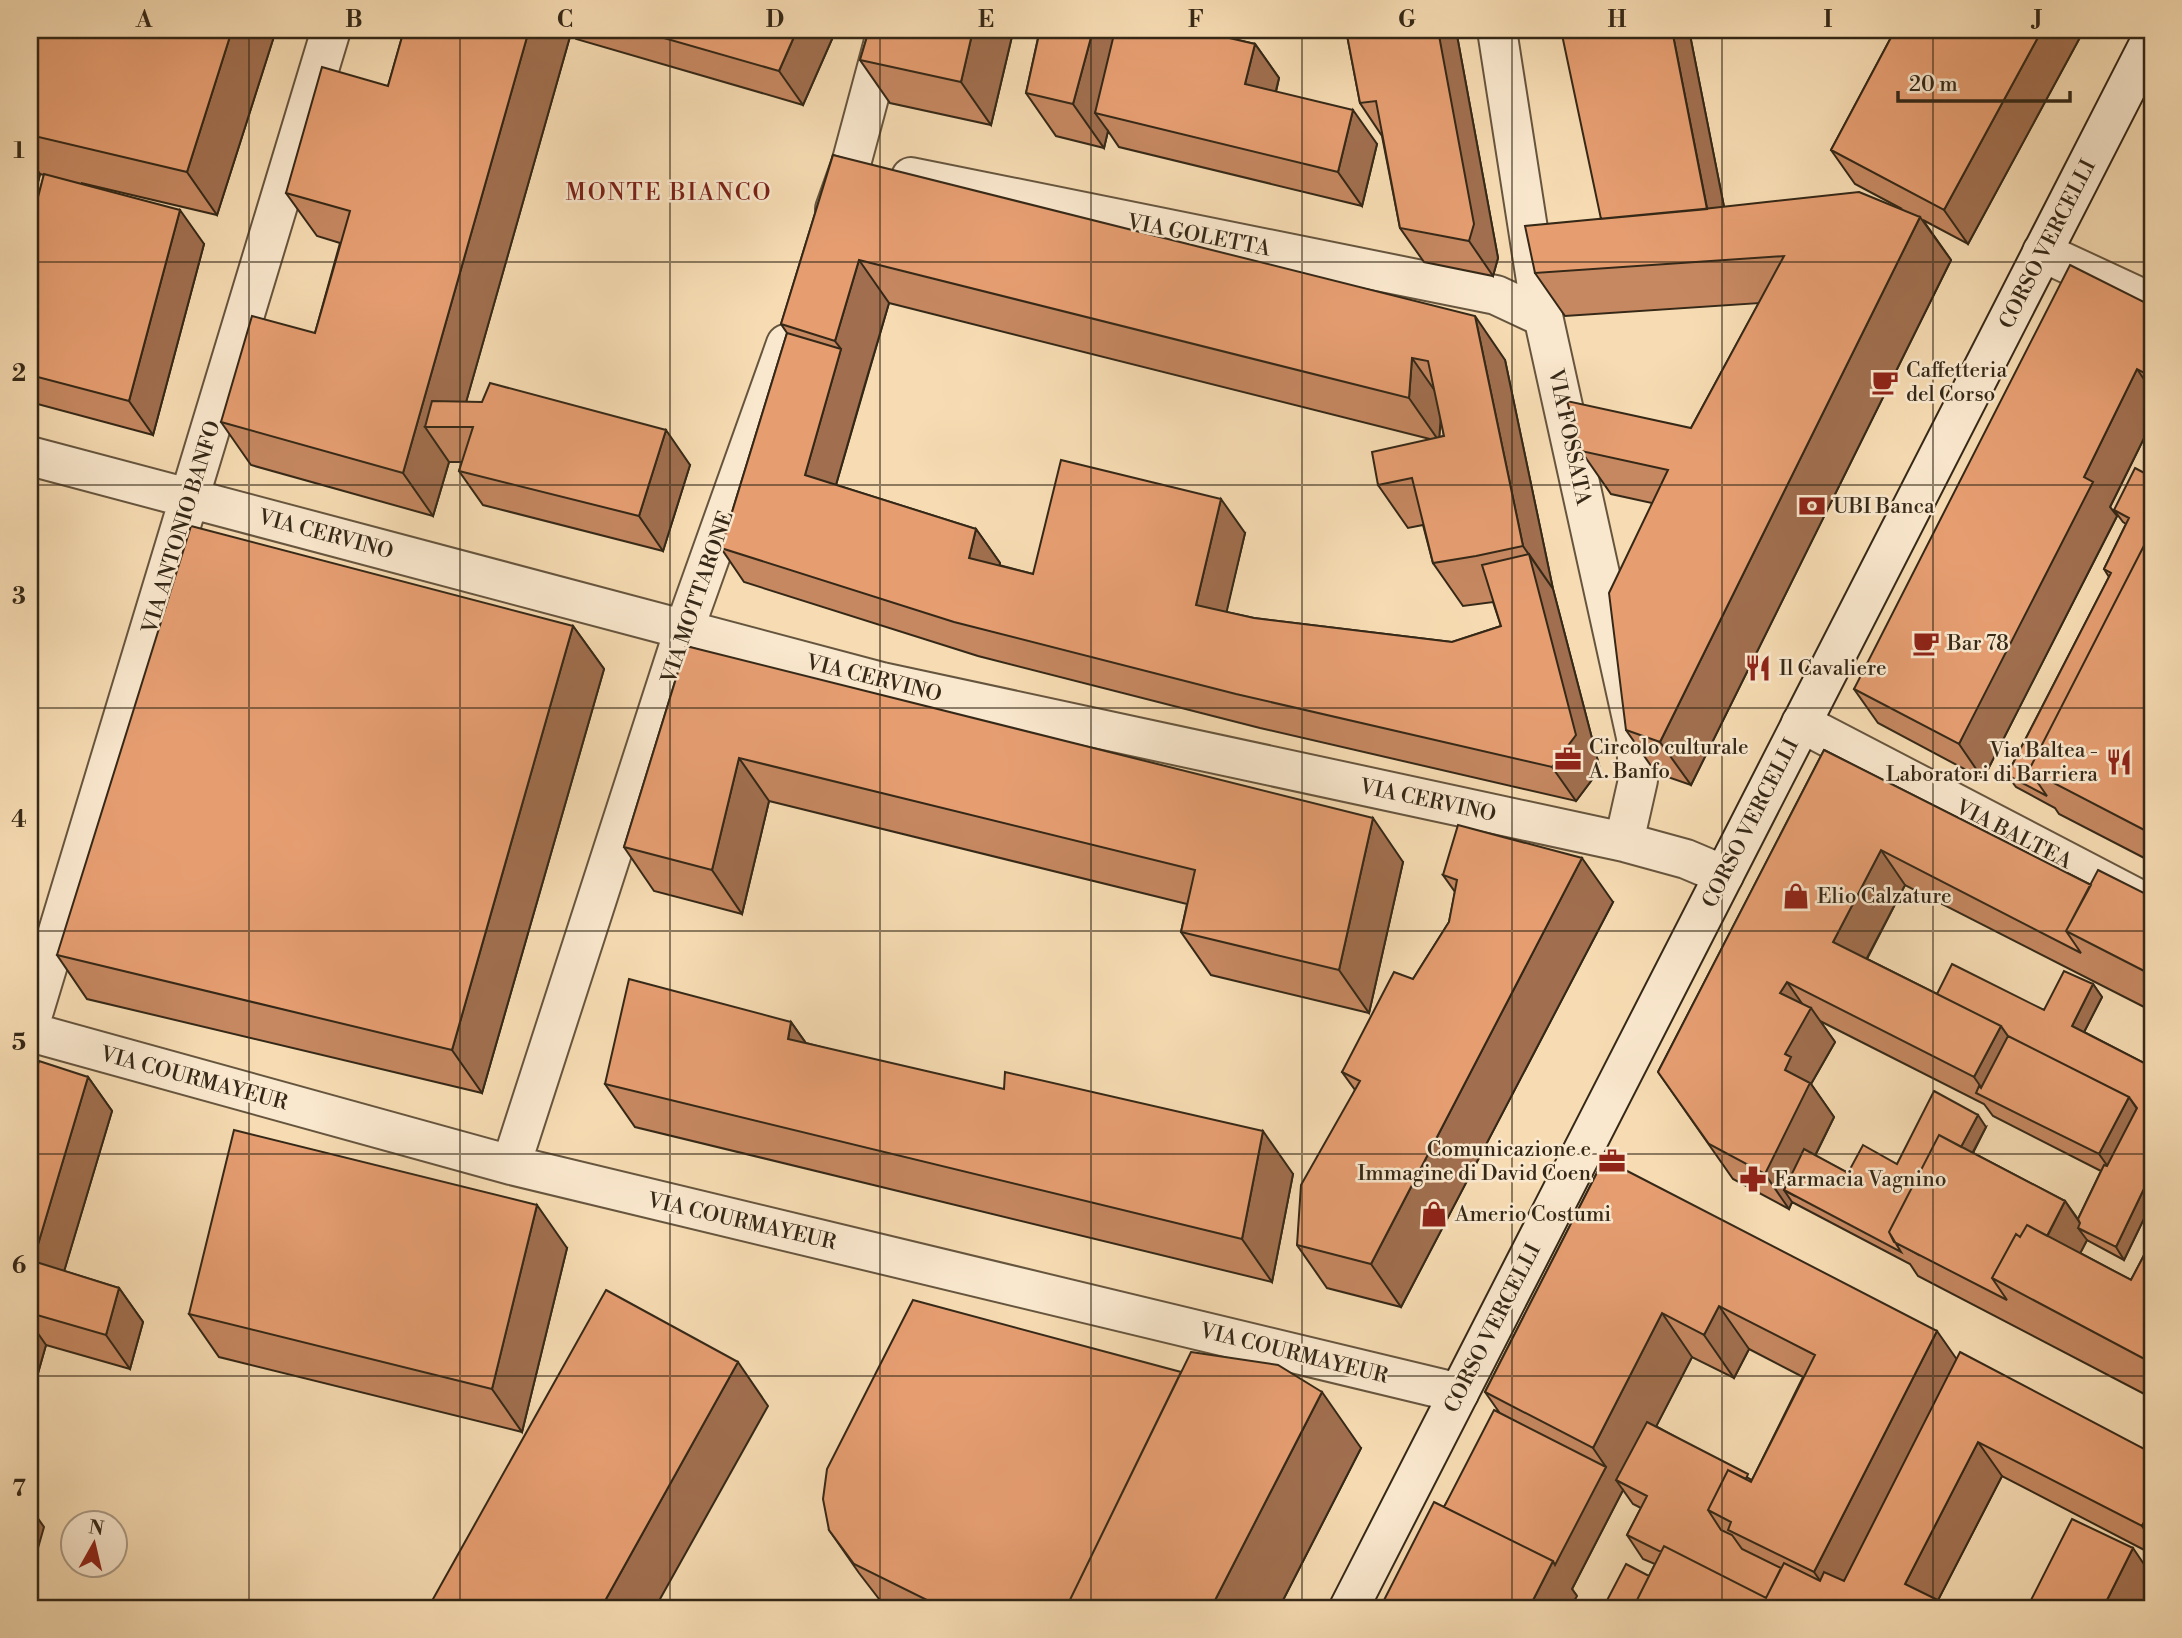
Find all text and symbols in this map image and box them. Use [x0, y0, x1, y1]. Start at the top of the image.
text: A [135, 6, 153, 34]
text: B [345, 6, 363, 34]
text: C [557, 6, 573, 34]
text: D [766, 6, 784, 34]
text: E [978, 6, 994, 34]
text: F [1188, 6, 1204, 34]
text: G [1398, 6, 1416, 34]
text: H [1608, 6, 1627, 34]
text: I [1824, 6, 1833, 34]
text: J [2031, 6, 2043, 34]
scale bar [1898, 60, 2070, 104]
text: 20 m [1909, 72, 1958, 98]
text: 1 [13, 137, 25, 165]
street label: CORSO VERCELLI [1994, 155, 2102, 333]
district label: MONTE BIANCO [565, 179, 773, 207]
street label: VIA GOLETTA [1124, 209, 1273, 263]
place label: Caffetteria del Corso [1906, 358, 2008, 408]
text: 2 [12, 360, 26, 388]
street label: VIA FOSSATA [1542, 366, 1596, 508]
cafe icon: Caffetteria del Corso [1870, 367, 1900, 397]
street label: VIA ANTONIO BANFO [137, 418, 227, 638]
bank icon: UBI Banca [1797, 491, 1827, 521]
place label: UBI Banca [1833, 494, 1935, 520]
street label: VIA CERVINO [254, 504, 396, 565]
street label: VIA MOTTARONE [656, 508, 740, 688]
text: 3 [12, 583, 26, 611]
cafe icon: Bar 78 [1911, 628, 1941, 658]
place label: Bar 78 [1946, 631, 2009, 657]
street label: VIA CERVINO [802, 649, 944, 708]
restaurant icon: Il Cavaliere [1743, 653, 1773, 683]
place label: Il Cavaliere [1779, 656, 1887, 682]
street label: CORSO VERCELLI [1697, 734, 1805, 912]
place label: Circolo culturale A. Banfo [1588, 735, 1749, 785]
place label: Via Baltea - Laboratori di Barriera [1886, 738, 2098, 788]
office icon: Circolo culturale A. Banfo [1553, 744, 1583, 774]
restaurant icon: Via Baltea - Laboratori di Barriera [2104, 747, 2134, 777]
street label: VIA CERVINO [1356, 774, 1498, 828]
street label: VIA BALTEA [1950, 794, 2076, 876]
text: 4 [11, 806, 27, 834]
shop icon: Elio Calzature [1781, 881, 1811, 911]
place label: Elio Calzature [1817, 884, 1952, 910]
text: 5 [12, 1029, 26, 1057]
street label: VIA COURMAYEUR [96, 1041, 291, 1117]
place label: Comunicazione e Immagine di David Coen [1357, 1137, 1591, 1187]
office icon: Comunicazione e Immagine di David Coen [1597, 1146, 1627, 1176]
pharmacy icon: Farmacia Vagnino [1738, 1164, 1768, 1194]
place label: Farmacia Vagnino [1774, 1167, 1947, 1193]
street label: VIA COURMAYEUR [644, 1187, 839, 1256]
shop icon: Amerio Costumi [1419, 1199, 1449, 1229]
place label: Amerio Costumi [1454, 1202, 1611, 1228]
street label: CORSO VERCELLI [1439, 1239, 1547, 1417]
text: 6 [12, 1252, 26, 1280]
street label: VIA COURMAYEUR [1196, 1318, 1391, 1390]
text: 7 [12, 1475, 26, 1503]
north arrow [60, 1508, 130, 1578]
text: N [87, 1515, 105, 1541]

